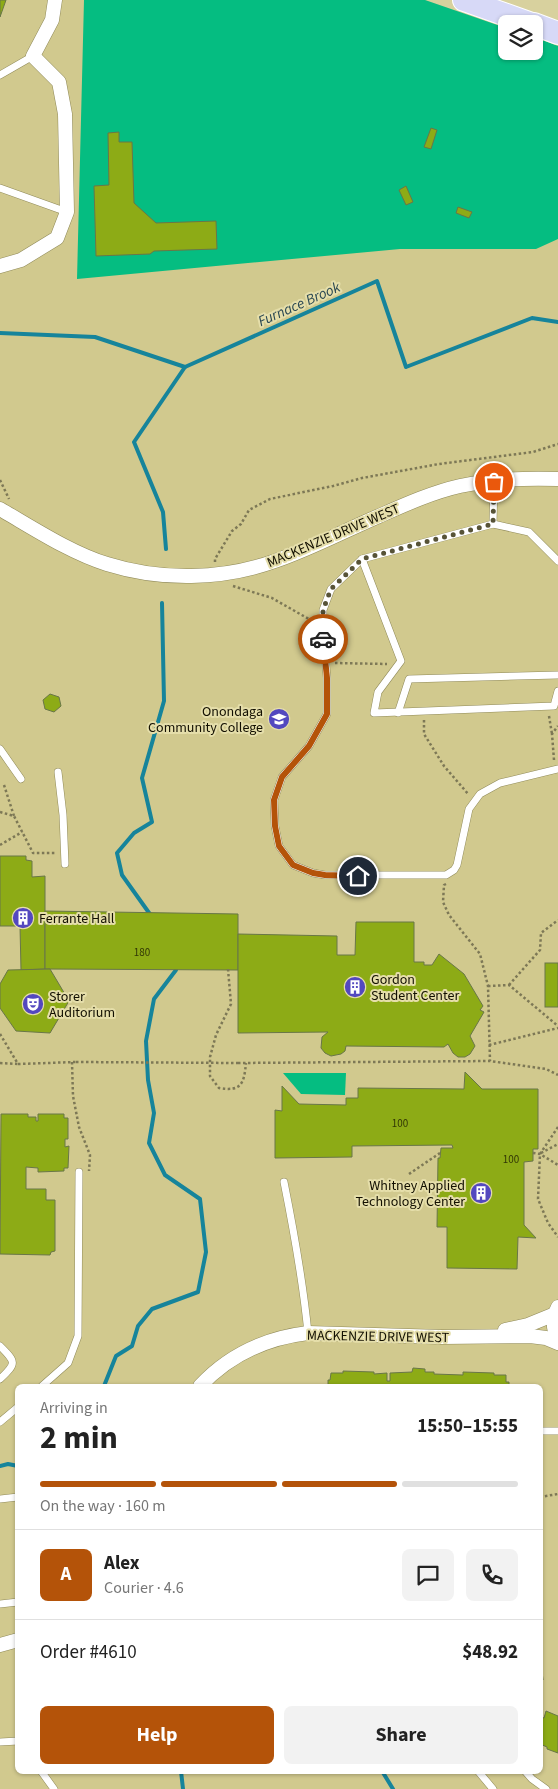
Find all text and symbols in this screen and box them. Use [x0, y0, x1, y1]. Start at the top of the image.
map controls [498, 15, 543, 60]
button: layers [498, 15, 543, 60]
water label: Furnace Brook [255, 277, 345, 332]
pin [473, 461, 515, 503]
icon: bag [480, 468, 508, 496]
street label: MACKENZIE DRIVE WEST [264, 499, 403, 573]
courier [298, 614, 348, 664]
icon: car [309, 625, 337, 653]
place label: Onondaga Community College [148, 702, 263, 738]
school or university icon: Onondaga Community College [267, 707, 291, 731]
pin [337, 855, 379, 897]
icon: home [344, 862, 372, 890]
building icon: Ferrante Hall [11, 906, 35, 930]
place label: Ferrante Hall [39, 909, 115, 929]
house number: 180 [134, 945, 150, 960]
place label: Gordon Student Center [371, 970, 459, 1006]
building icon: Gordon Student Center [343, 975, 367, 999]
place label: Storer Auditorium [49, 987, 115, 1023]
theatre icon: Storer Auditorium [21, 992, 45, 1016]
house number: 100 [392, 1116, 408, 1131]
house number: 100 [503, 1152, 519, 1167]
place label: Whitney Applied Technology Center [356, 1176, 465, 1212]
building icon: Whitney Applied Technology Center [469, 1181, 493, 1205]
street label: MACKENZIE DRIVE WEST [307, 1326, 450, 1348]
text: Arriving in [40, 1397, 108, 1419]
text: 15:50–15:55 [417, 1413, 518, 1440]
text: 2 min [40, 1415, 118, 1461]
text: On the way · 160 m [40, 1495, 165, 1517]
button: chat [402, 1549, 454, 1601]
button: phone [466, 1549, 518, 1601]
text: Alex [104, 1550, 140, 1577]
text: A [61, 1561, 71, 1588]
text: Courier · 4.6 [104, 1577, 184, 1599]
text: Order #4610 [40, 1639, 137, 1666]
text: $48.92 [462, 1639, 518, 1666]
button: Help [40, 1706, 274, 1764]
button: Share [284, 1706, 518, 1764]

